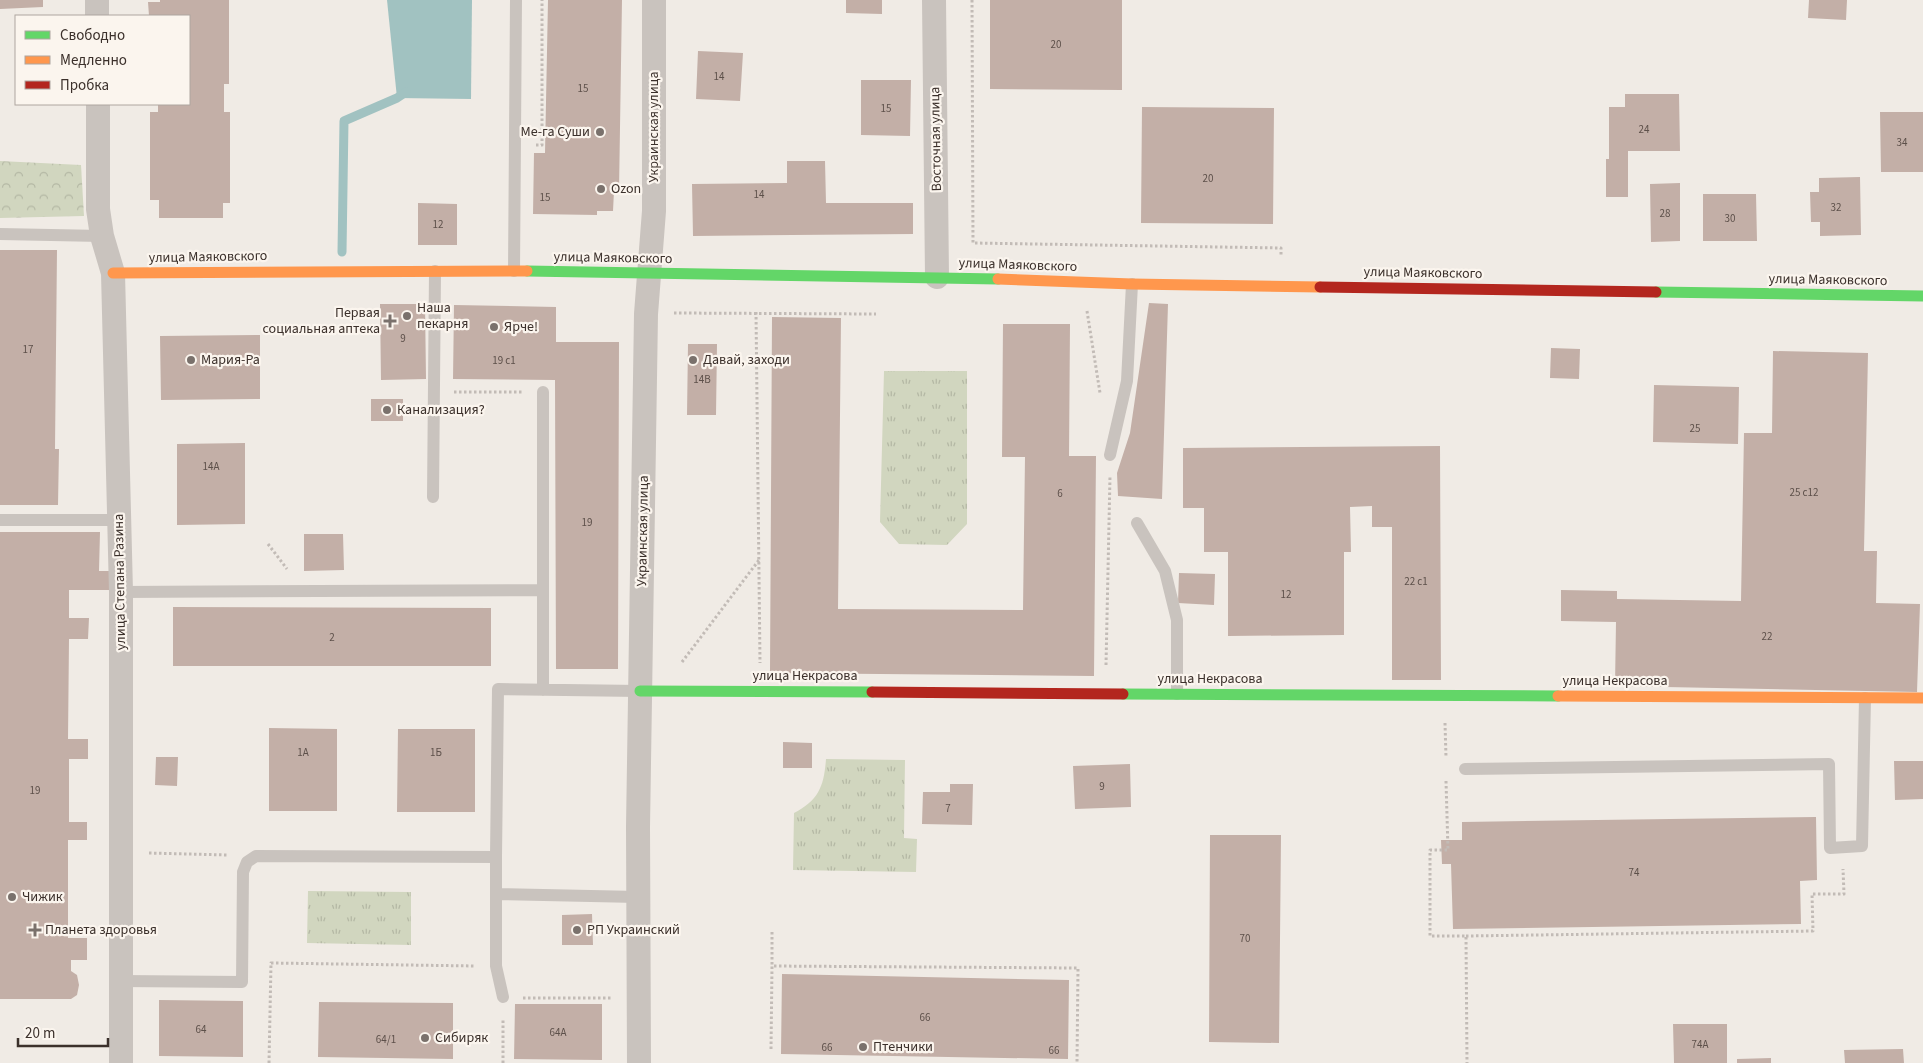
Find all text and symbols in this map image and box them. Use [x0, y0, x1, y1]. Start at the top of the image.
legend [15, 15, 190, 105]
text: Свободно [60, 25, 125, 46]
house number: 20 [1051, 37, 1061, 52]
text: Медленно [60, 50, 127, 71]
house number: 14 [714, 69, 725, 84]
street label: Украинская улица [644, 71, 664, 183]
text: Пробка [60, 75, 109, 96]
house number: 15 [578, 81, 588, 96]
street label: Восточная улица [925, 86, 947, 192]
house number: 15 [881, 101, 891, 116]
place label: Ме-га Суши [521, 122, 590, 142]
house number: 24 [1639, 122, 1650, 137]
marker: Ме-га Суши [594, 126, 606, 138]
house number: 34 [1897, 135, 1908, 150]
house number: 20 [1203, 171, 1213, 186]
place label: Ozon [611, 179, 641, 199]
marker: Ozon [595, 183, 607, 195]
house number: 14 [754, 187, 765, 202]
house number: 15 [540, 190, 550, 205]
house number: 32 [1831, 200, 1841, 215]
house number: 28 [1660, 206, 1671, 221]
house number: 30 [1725, 211, 1735, 226]
house number: 12 [433, 217, 443, 232]
street label: улица Маяковского [148, 246, 268, 268]
street label: улица Маяковского [553, 247, 673, 269]
street label: улица Маяковского [958, 253, 1078, 277]
street label: улица Маяковского [1363, 262, 1483, 284]
street label: улица Маяковского [1768, 269, 1888, 291]
place label: Наша пекарня [417, 298, 468, 334]
place label: Первая социальная аптека [262, 303, 380, 339]
marker: Наша пекарня [401, 310, 413, 322]
marker: Первая социальная аптека [384, 315, 396, 327]
place label: Ярче! [504, 317, 538, 337]
marker: Ярче! [488, 321, 500, 333]
house number: 9 [400, 331, 406, 346]
house number: 17 [23, 342, 33, 357]
place label: Мария-Ра [201, 350, 260, 370]
place label: Давай, заходи [703, 350, 790, 370]
house number: 19 с1 [492, 353, 516, 368]
marker: Мария-Ра [185, 354, 197, 366]
marker: Давай, заходи [687, 354, 699, 366]
house number: 14В [693, 372, 711, 387]
place label: Канализация? [397, 400, 485, 420]
marker: Канализация? [381, 404, 393, 416]
house number: 25 [1690, 421, 1700, 436]
house number: 14А [203, 459, 219, 474]
street label: Украинская улица [632, 475, 654, 587]
house number: 25 с12 [1789, 485, 1819, 500]
house number: 6 [1057, 486, 1063, 501]
street label: улица Степана Разина [109, 514, 131, 650]
house number: 19 [582, 515, 592, 530]
house number: 22 с1 [1404, 574, 1428, 589]
house number: 12 [1281, 587, 1291, 602]
house number: 22 [1762, 629, 1772, 644]
house number: 2 [329, 630, 335, 645]
street label: улица Некрасова [753, 666, 857, 686]
street label: улица Некрасова [1158, 669, 1262, 689]
street label: улица Некрасова [1563, 671, 1667, 691]
house number: 1А [297, 745, 309, 760]
house number: 1Б [430, 745, 442, 760]
house number: 9 [1099, 779, 1105, 794]
house number: 19 [30, 783, 40, 798]
house number: 7 [945, 801, 951, 816]
house number: 74 [1629, 865, 1640, 880]
place label: Чижик [22, 887, 63, 907]
marker: Чижик [6, 891, 18, 903]
place label: Планета здоровья [45, 920, 157, 940]
place label: РП Украинский [587, 920, 680, 940]
marker: Планета здоровья [29, 924, 41, 936]
marker: РП Украинский [571, 924, 583, 936]
house number: 70 [1240, 931, 1250, 946]
house number: 66 [920, 1010, 931, 1025]
scale bar [18, 1016, 108, 1048]
house number: 64 [196, 1022, 207, 1037]
text: 20 m [25, 1023, 55, 1044]
house number: 64А [550, 1025, 566, 1040]
place label: Сибиряк [435, 1028, 488, 1048]
house number: 64/1 [376, 1032, 396, 1047]
marker: Сибиряк [419, 1032, 431, 1044]
place label: Птенчики [873, 1037, 933, 1057]
house number: 74А [1692, 1037, 1708, 1052]
house number: 66 [822, 1040, 833, 1055]
marker: Птенчики [857, 1041, 869, 1053]
house number: 66 [1049, 1043, 1060, 1058]

